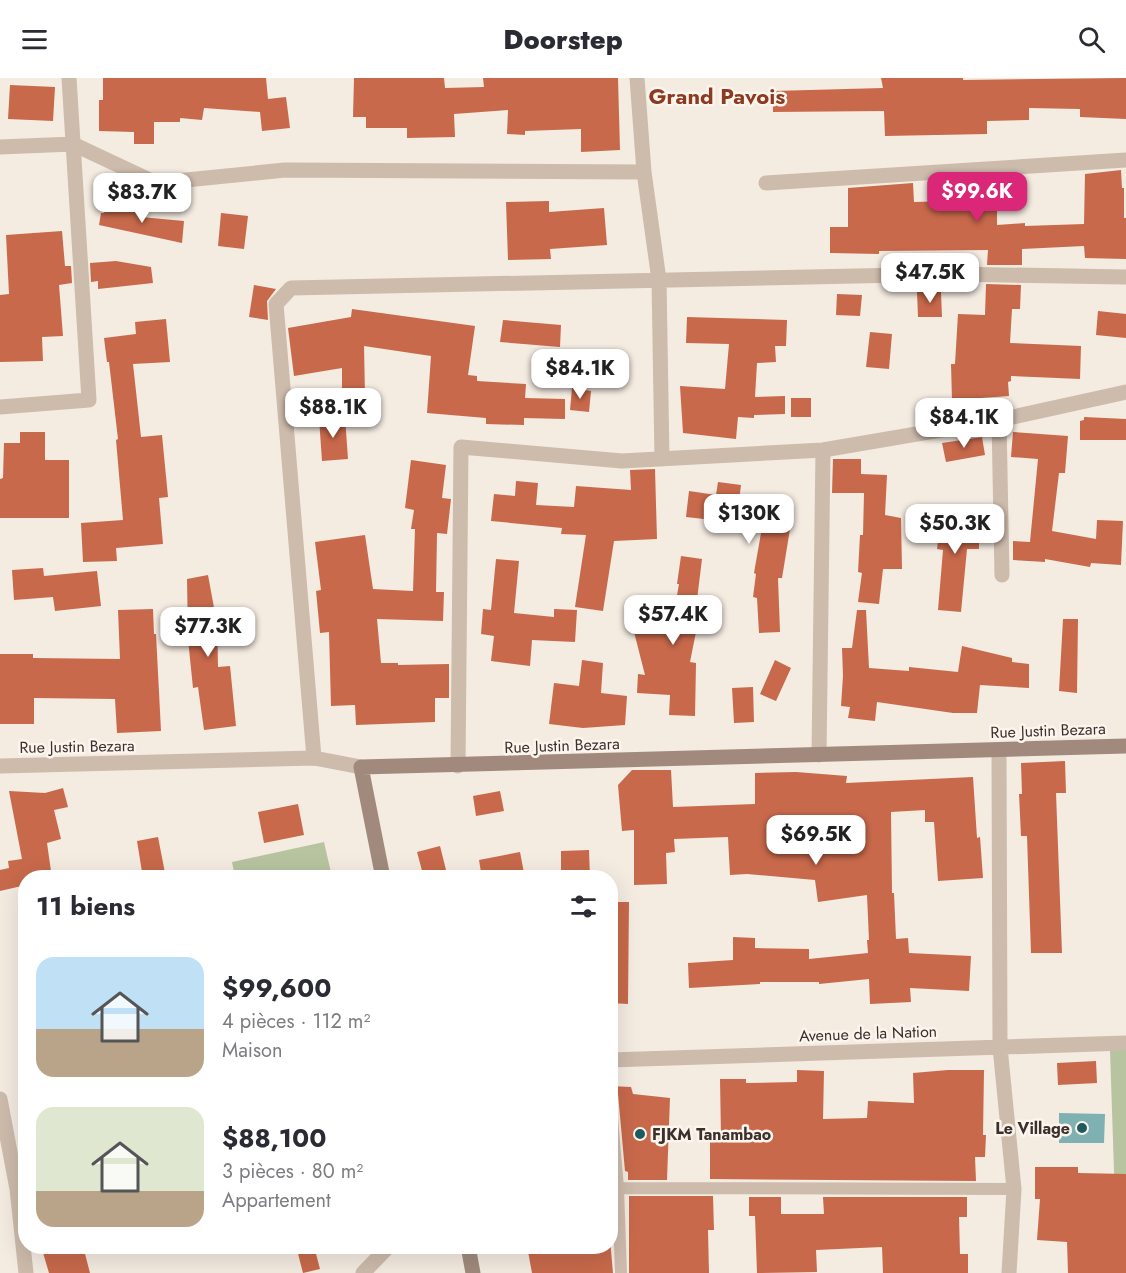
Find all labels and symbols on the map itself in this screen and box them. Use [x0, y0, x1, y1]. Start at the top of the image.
district label: Grand Pavois [649, 80, 785, 112]
pin: $99.6K [928, 172, 1026, 223]
pin: $83.7K [93, 173, 191, 224]
pin: $47.5K [881, 253, 979, 304]
pin: $84.1K [531, 349, 629, 400]
pin: $88.1K [284, 388, 382, 439]
pin: $84.1K [915, 398, 1013, 449]
pin: $130K [707, 494, 791, 545]
pin: $50.3K [906, 504, 1004, 555]
pin: $57.4K [624, 595, 722, 646]
pin: $77.3K [159, 607, 257, 658]
street label: Rue Justin Bezara [990, 717, 1106, 744]
street label: Rue Justin Bezara [504, 732, 620, 759]
street label: Rue Justin Bezara [19, 734, 135, 759]
pin: $69.5K [767, 815, 865, 866]
street label: Avenue de la Nation [799, 1020, 937, 1047]
place label: Le Village [995, 1117, 1070, 1140]
marker: Le Village [1075, 1121, 1089, 1135]
place label: FJKM Tanambao [652, 1123, 771, 1146]
marker: FJKM Tanambao [633, 1127, 647, 1141]

